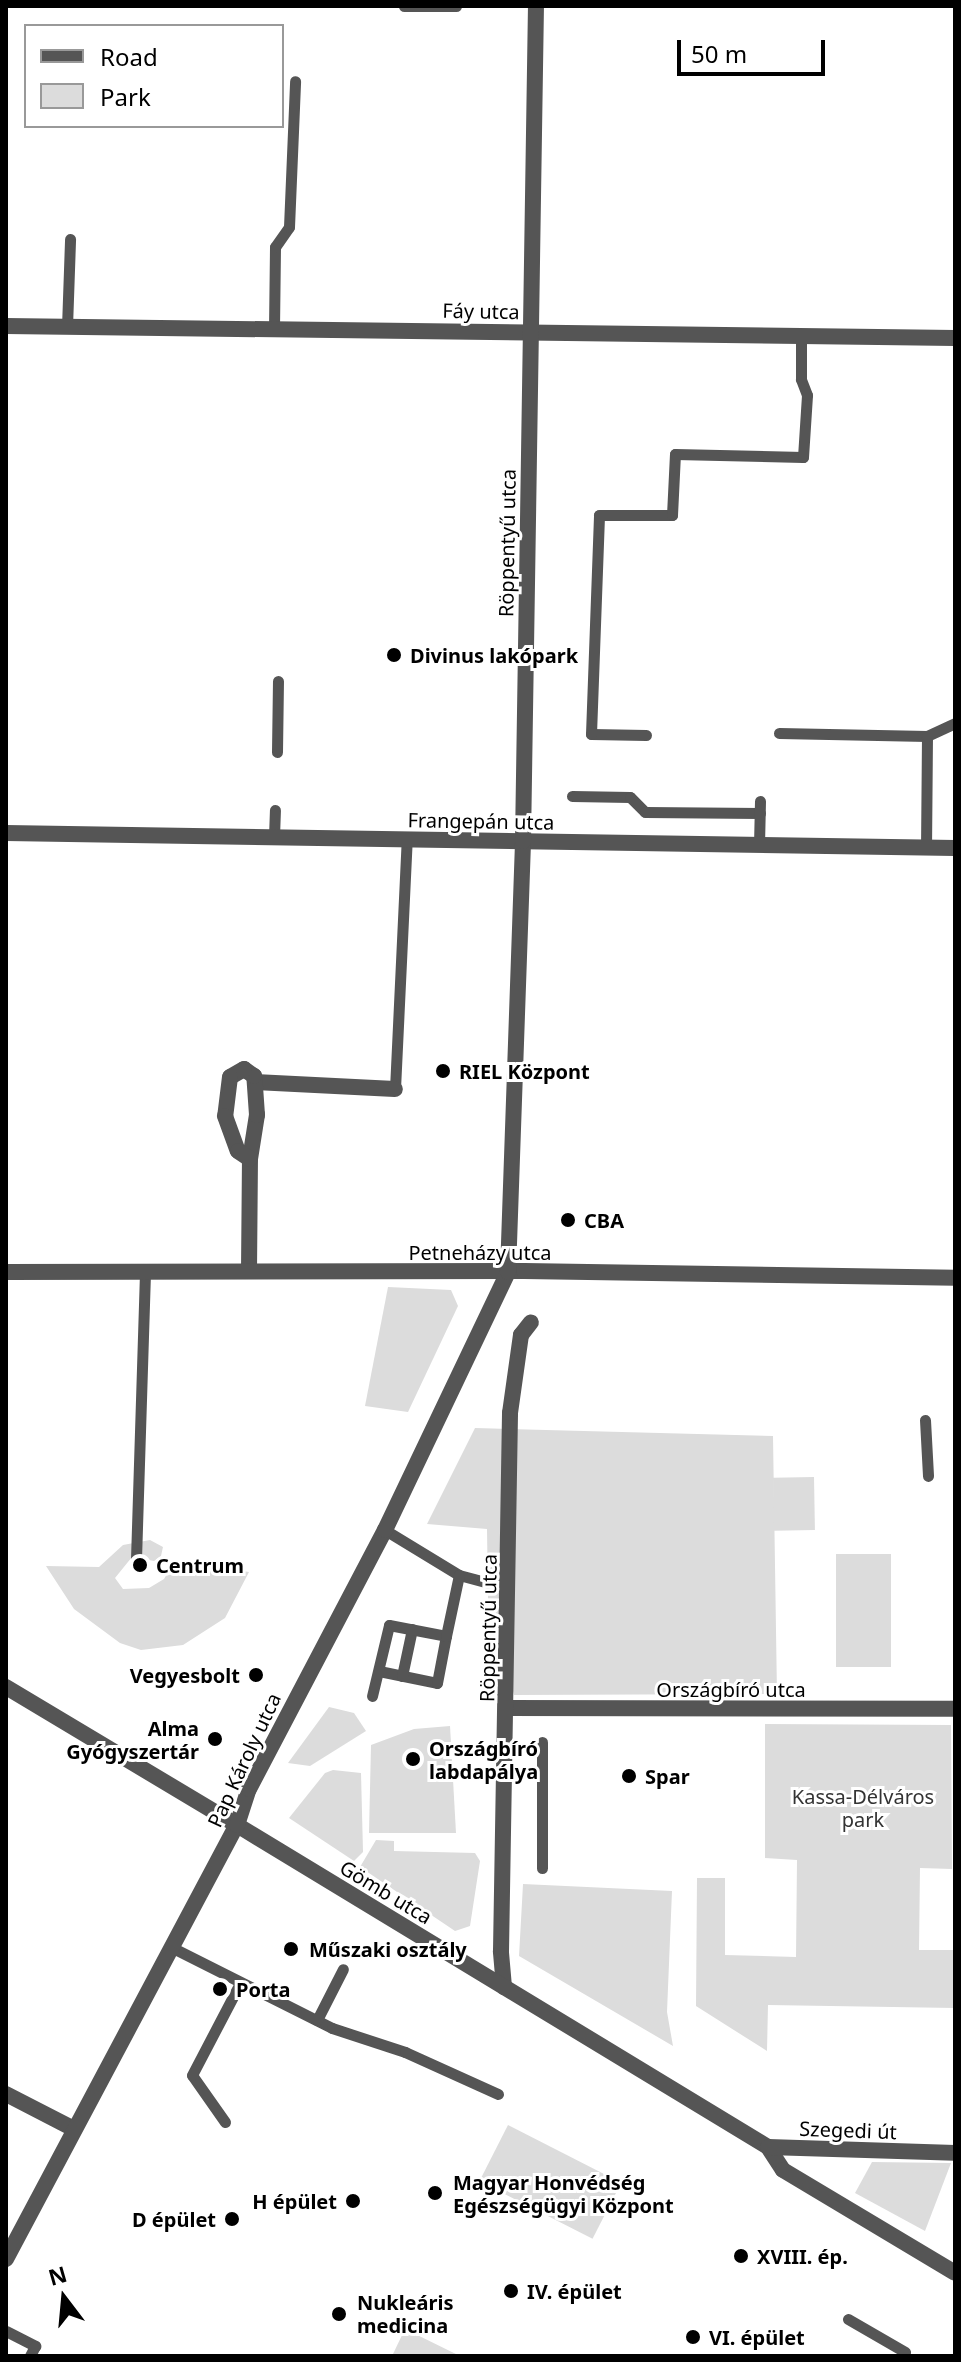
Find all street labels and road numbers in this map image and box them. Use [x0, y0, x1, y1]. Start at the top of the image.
street label: Fáy utca [442, 298, 520, 324]
street label: Röppentyű utca [494, 469, 520, 617]
street label: Frangepán utca [407, 808, 555, 834]
street label: Petneházy utca [408, 1240, 552, 1264]
street label: Röppentyű utca [475, 1554, 501, 1702]
street label: Országbíró utca [656, 1677, 806, 1701]
street label: Pap Károly utca [202, 1689, 286, 1831]
street label: Gömb utca [336, 1855, 436, 1929]
street label: Szegedi út [799, 2116, 897, 2144]

